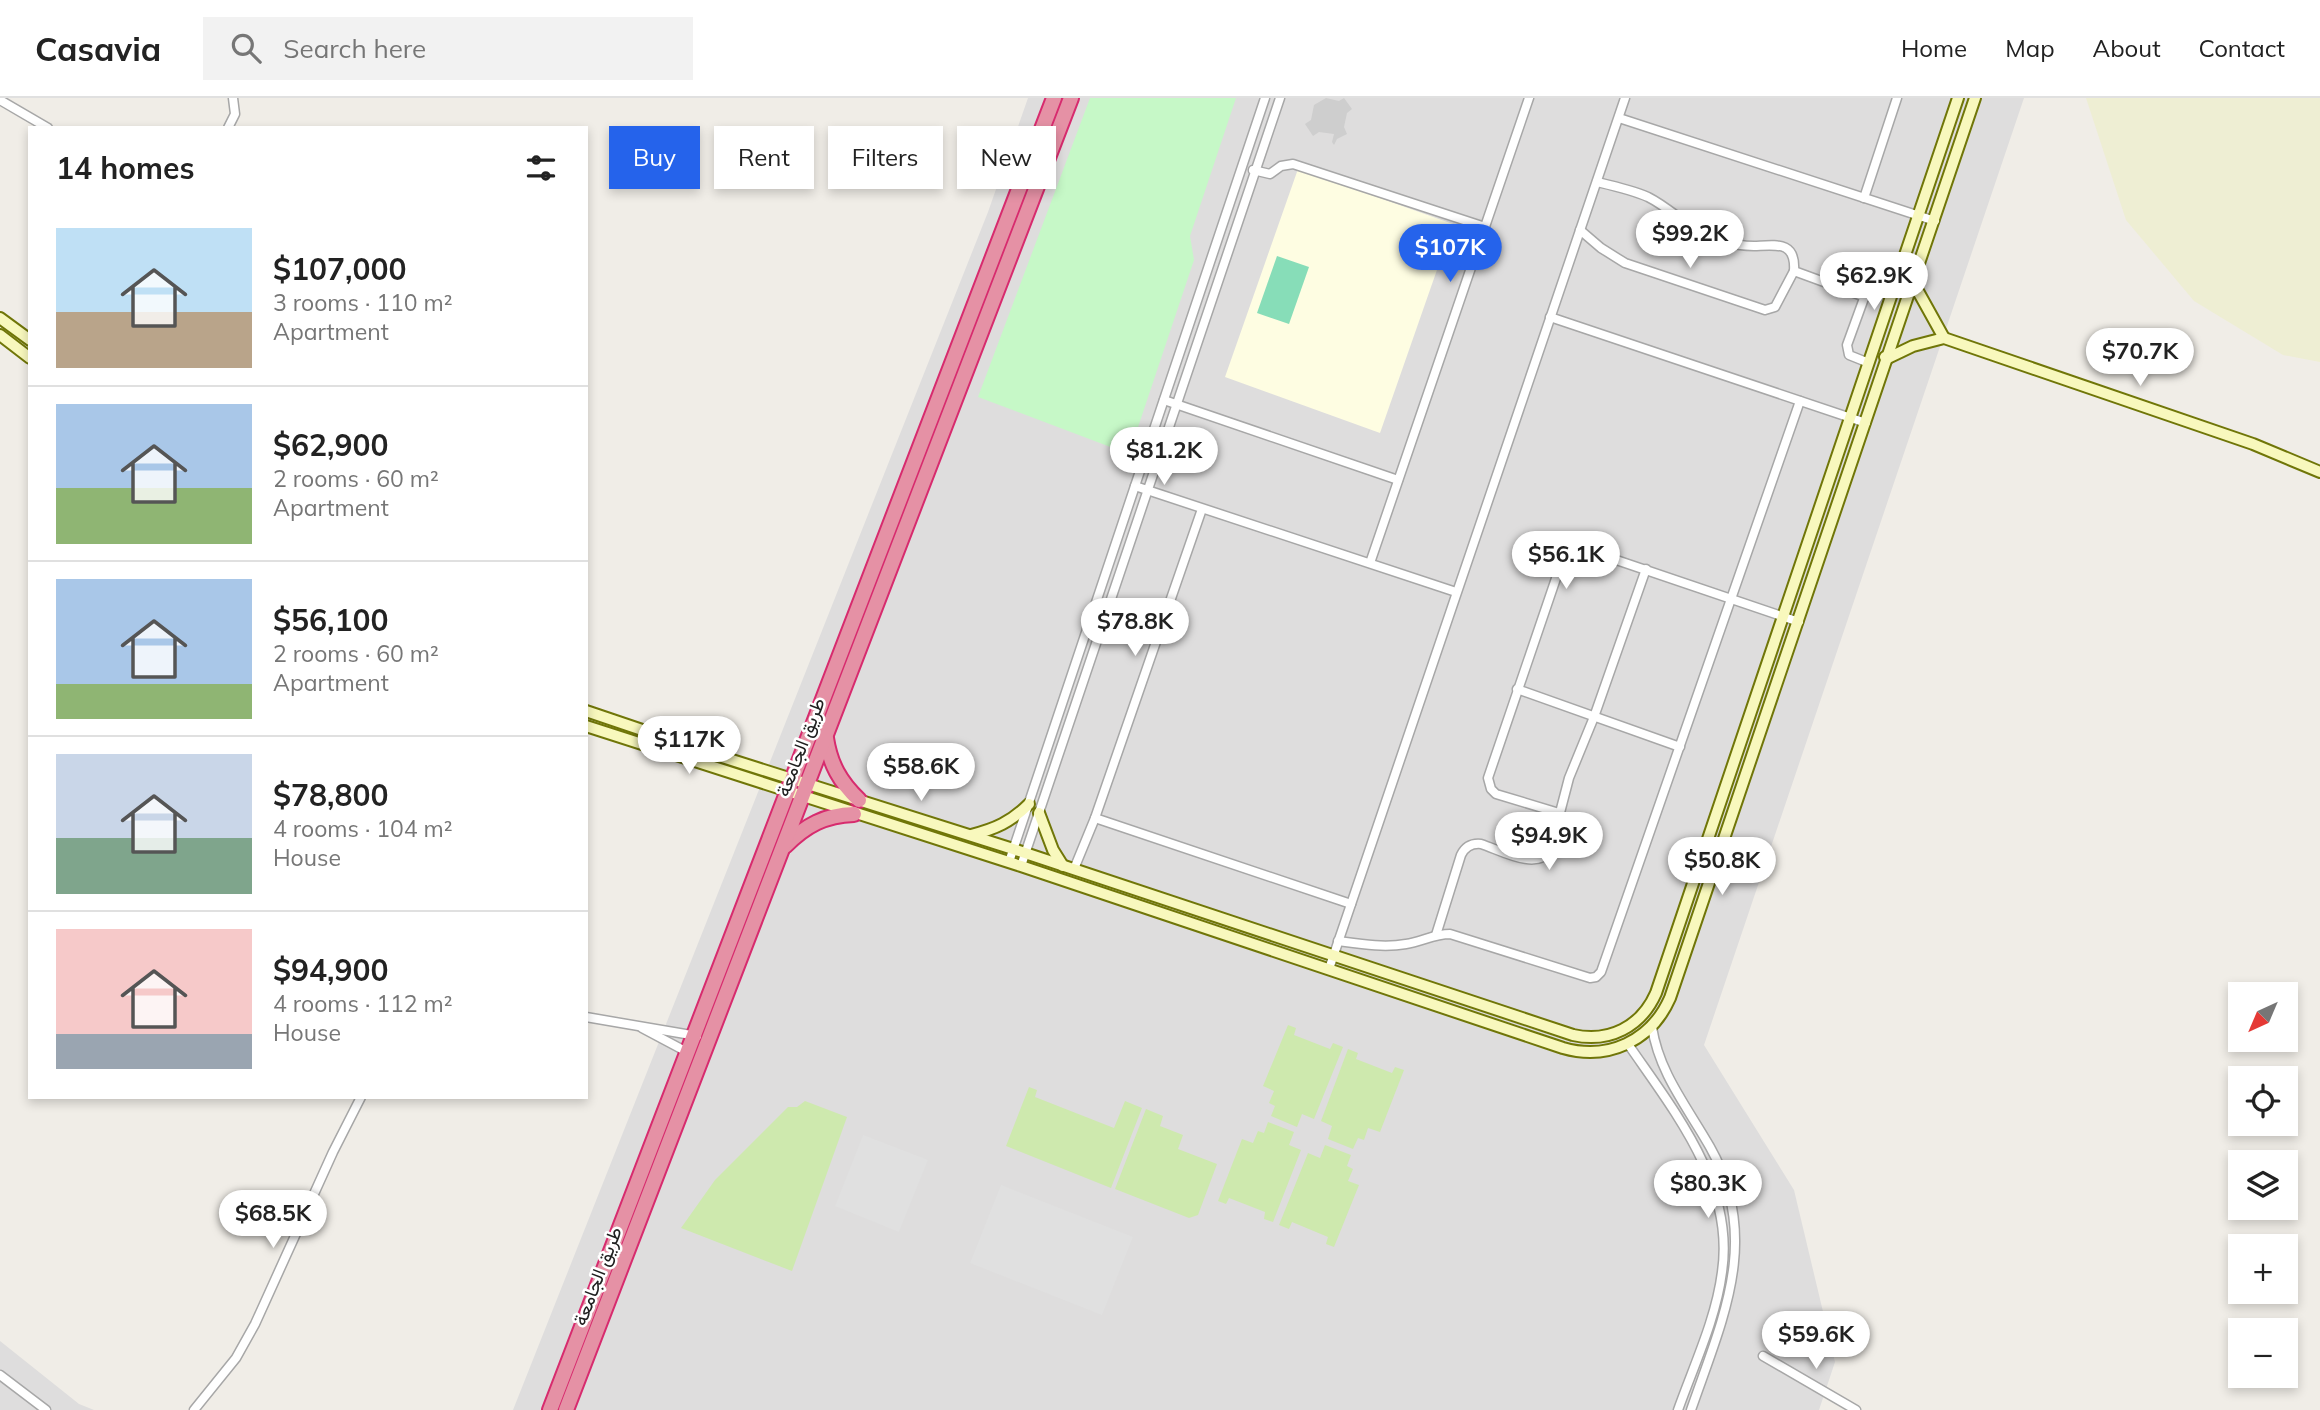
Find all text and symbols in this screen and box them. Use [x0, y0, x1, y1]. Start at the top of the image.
search box [203, 17, 693, 80]
text: Casavia [35, 28, 161, 69]
icon: search [227, 29, 265, 67]
text: Search here [283, 32, 426, 65]
text: Home [1901, 33, 1967, 63]
text: Map [2005, 33, 2055, 63]
text: About [2093, 33, 2161, 63]
text: Contact [2199, 33, 2285, 63]
chip: Buy [609, 126, 700, 189]
chip: Rent [714, 126, 814, 189]
chip: Filters [828, 126, 943, 189]
chip: New [957, 126, 1056, 189]
text: 14 homes [56, 149, 195, 187]
icon: filters [522, 149, 560, 187]
pin: $99.2K [1633, 211, 1747, 270]
text: $99.2K [1652, 218, 1728, 247]
pin: $107K [1401, 225, 1499, 284]
text: $107K [1415, 232, 1485, 261]
text: $107,000 [273, 250, 406, 288]
pin: $62.9K [1817, 252, 1931, 312]
icon: home [112, 256, 196, 340]
text: $62.9K [1836, 260, 1912, 289]
text: 3 rooms · 110 m² [273, 288, 453, 317]
text: Apartment [273, 317, 389, 346]
pin: $70.7K [2083, 328, 2197, 388]
text: $70.7K [2102, 336, 2178, 365]
text: $62,900 [273, 426, 388, 464]
pin: $81.2K [1107, 428, 1221, 487]
icon: home [112, 432, 196, 516]
text: $81.2K [1126, 435, 1202, 464]
text: 2 rooms · 60 m² [273, 464, 439, 493]
text: Apartment [273, 493, 389, 522]
pin: $56.1K [1509, 532, 1623, 591]
text: $56.1K [1528, 539, 1604, 568]
pin: $78.8K [1078, 598, 1192, 658]
text: $56,100 [273, 601, 388, 639]
text: $78.8K [1097, 606, 1173, 635]
icon: home [112, 607, 196, 691]
text: 2 rooms · 60 m² [273, 639, 439, 668]
text: Apartment [273, 668, 389, 697]
street label: طريق الجامعة [770, 694, 830, 800]
pin: $117K [640, 716, 738, 776]
text: $117K [654, 724, 724, 753]
pin: $58.6K [864, 744, 978, 803]
text: $58.6K [883, 751, 959, 780]
text: $78,800 [273, 776, 388, 814]
icon: home [112, 782, 196, 866]
pin: $94.9K [1492, 812, 1606, 872]
text: 4 rooms · 104 m² [273, 814, 453, 843]
text: $94.9K [1511, 820, 1587, 849]
pin: $50.8K [1665, 838, 1779, 897]
text: House [273, 843, 341, 872]
text: $50.8K [1684, 845, 1760, 874]
text: $94,900 [273, 951, 388, 989]
icon: home [112, 957, 196, 1041]
north arrow [2228, 982, 2298, 1052]
map controls [2228, 982, 2298, 1388]
text: 4 rooms · 112 m² [273, 989, 453, 1018]
text: House [273, 1018, 341, 1047]
button: locate [2228, 1066, 2298, 1136]
button: layers [2228, 1150, 2298, 1220]
pin: $80.3K [1651, 1160, 1765, 1220]
text: $80.3K [1670, 1168, 1746, 1197]
pin: $68.5K [216, 1190, 330, 1250]
text: $68.5K [235, 1198, 311, 1227]
street label: طريق الجامعة [567, 1223, 627, 1329]
button: + [2228, 1234, 2298, 1304]
pin: $59.6K [1759, 1312, 1873, 1371]
button: − [2228, 1318, 2298, 1388]
text: $59.6K [1778, 1319, 1854, 1348]

